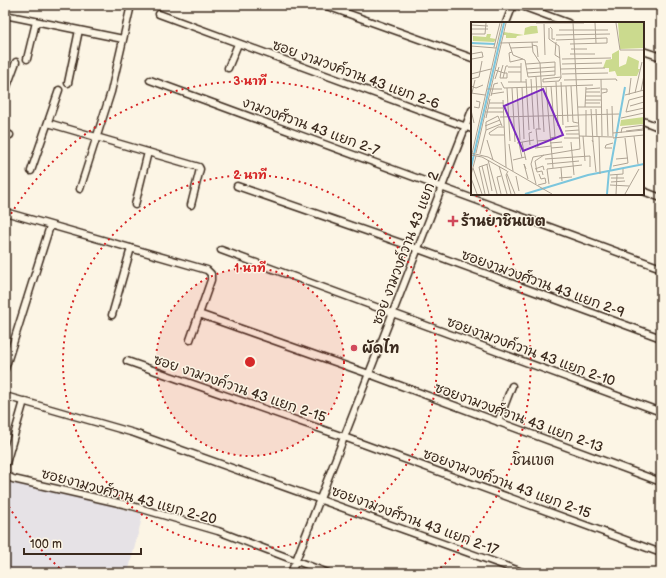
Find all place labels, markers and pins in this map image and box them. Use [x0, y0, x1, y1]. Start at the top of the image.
place label: ร้านยาชินเขต [461, 211, 546, 230]
marker: ร้านยาชินเขต [448, 216, 458, 226]
place label: ผัดไท [362, 338, 399, 357]
marker: ผัดไท [349, 343, 359, 353]
centre of rings [243, 355, 257, 369]

